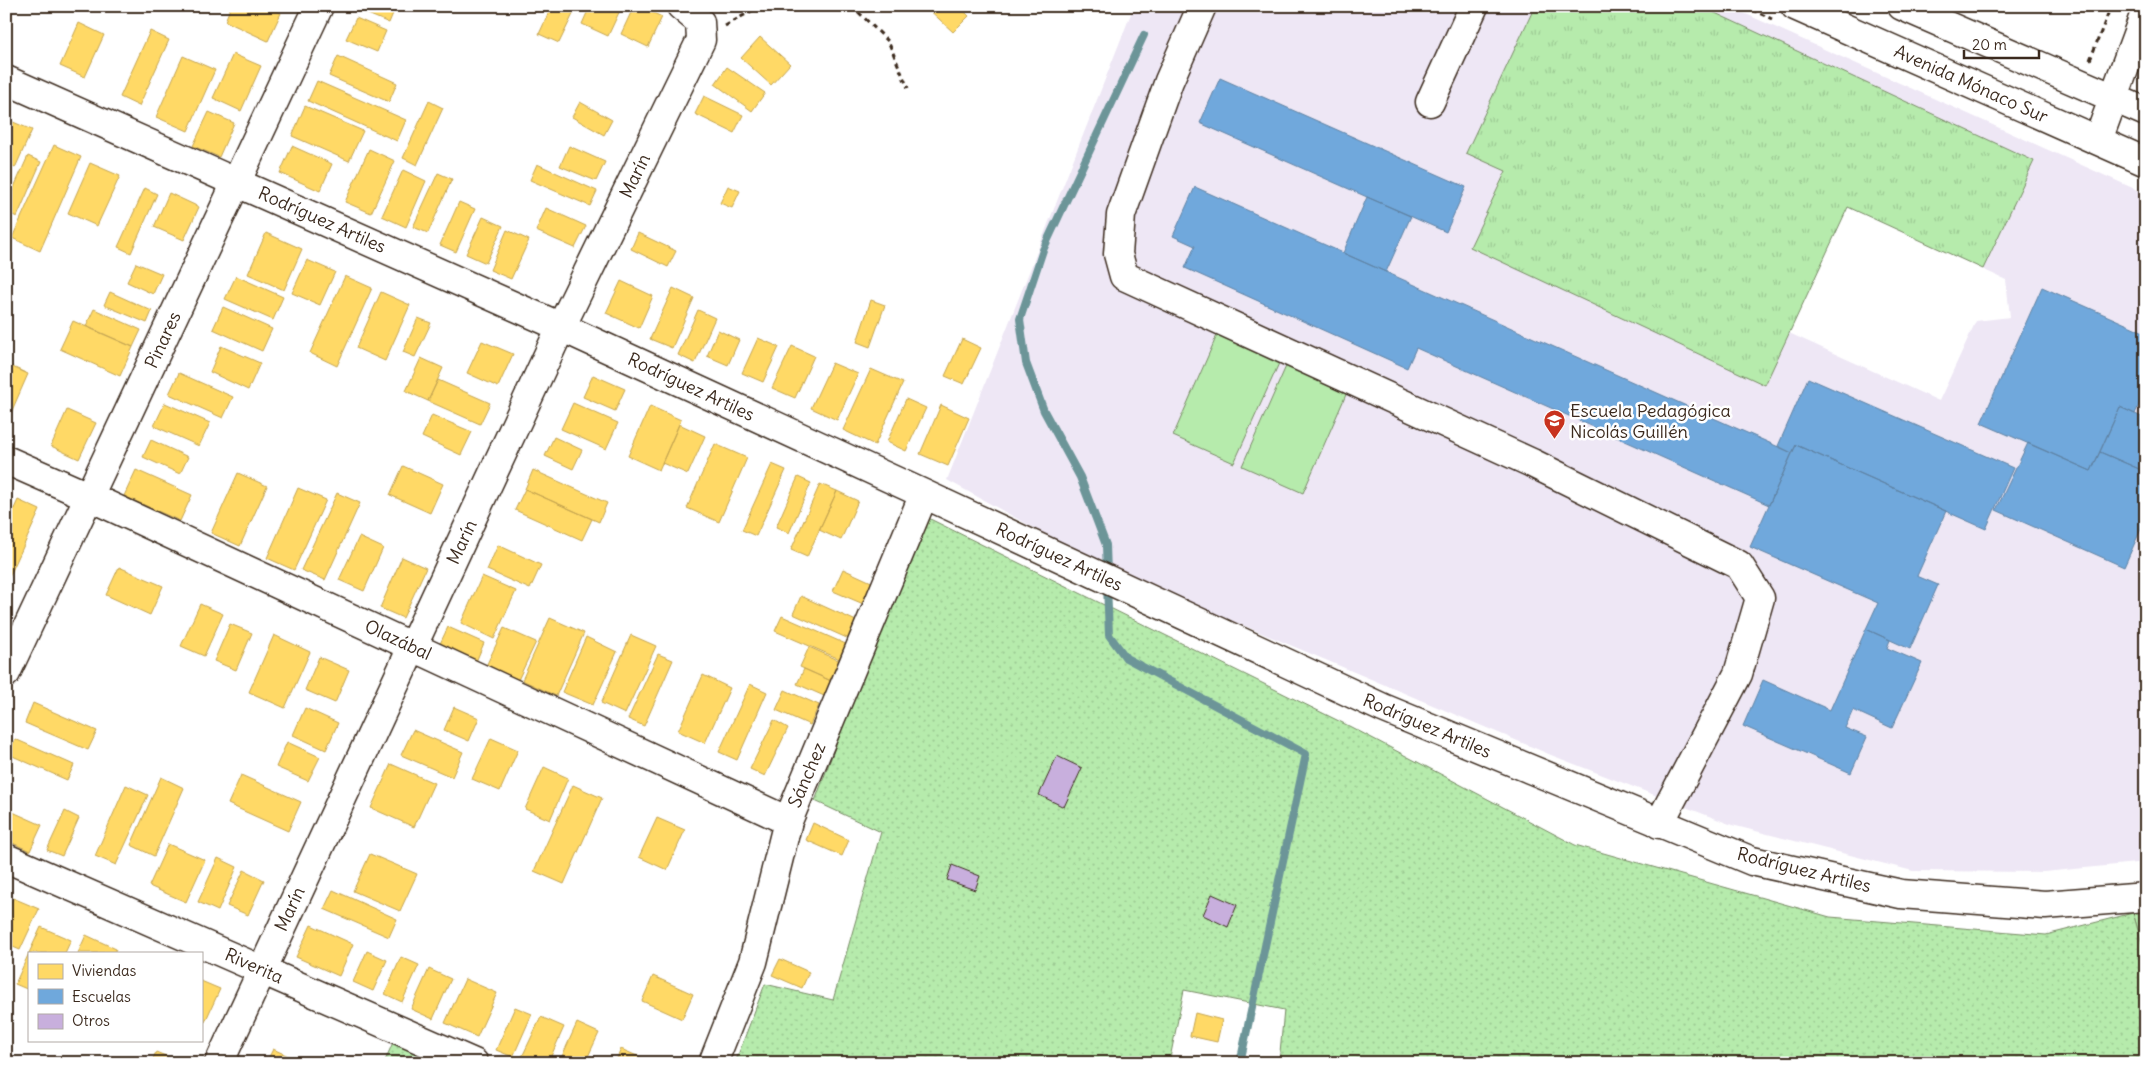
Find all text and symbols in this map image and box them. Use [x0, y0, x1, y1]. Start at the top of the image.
scale bar [1964, 28, 2040, 60]
text: 20 m [1972, 35, 2007, 54]
street label: Avenida Mónaco Sur [1891, 39, 2052, 128]
street label: Marín [614, 150, 655, 202]
street label: Rodríguez Artiles [255, 181, 390, 258]
street label: Pinares [139, 308, 186, 372]
street label: Rodríguez Artiles [624, 347, 758, 426]
place label: Escuela Pedagógica Nicolás Guillén [1570, 399, 1731, 443]
school or university icon: Escuela Pedagógica Nicolás Guillén [1542, 409, 1566, 440]
street label: Marín [441, 516, 482, 568]
street label: Rodríguez Artiles [992, 517, 1126, 596]
street label: Olazábal [361, 614, 435, 665]
street label: Rodríguez Artiles [1359, 688, 1495, 763]
street label: Sánchez [783, 738, 831, 811]
street label: Rodríguez Artiles [1735, 842, 1874, 897]
street label: Marín [269, 883, 310, 935]
street label: Riverita [221, 943, 287, 989]
legend [28, 952, 202, 1042]
text: Viviendas [72, 961, 137, 980]
text: Escuelas [72, 987, 131, 1006]
text: Otros [72, 1011, 110, 1030]

